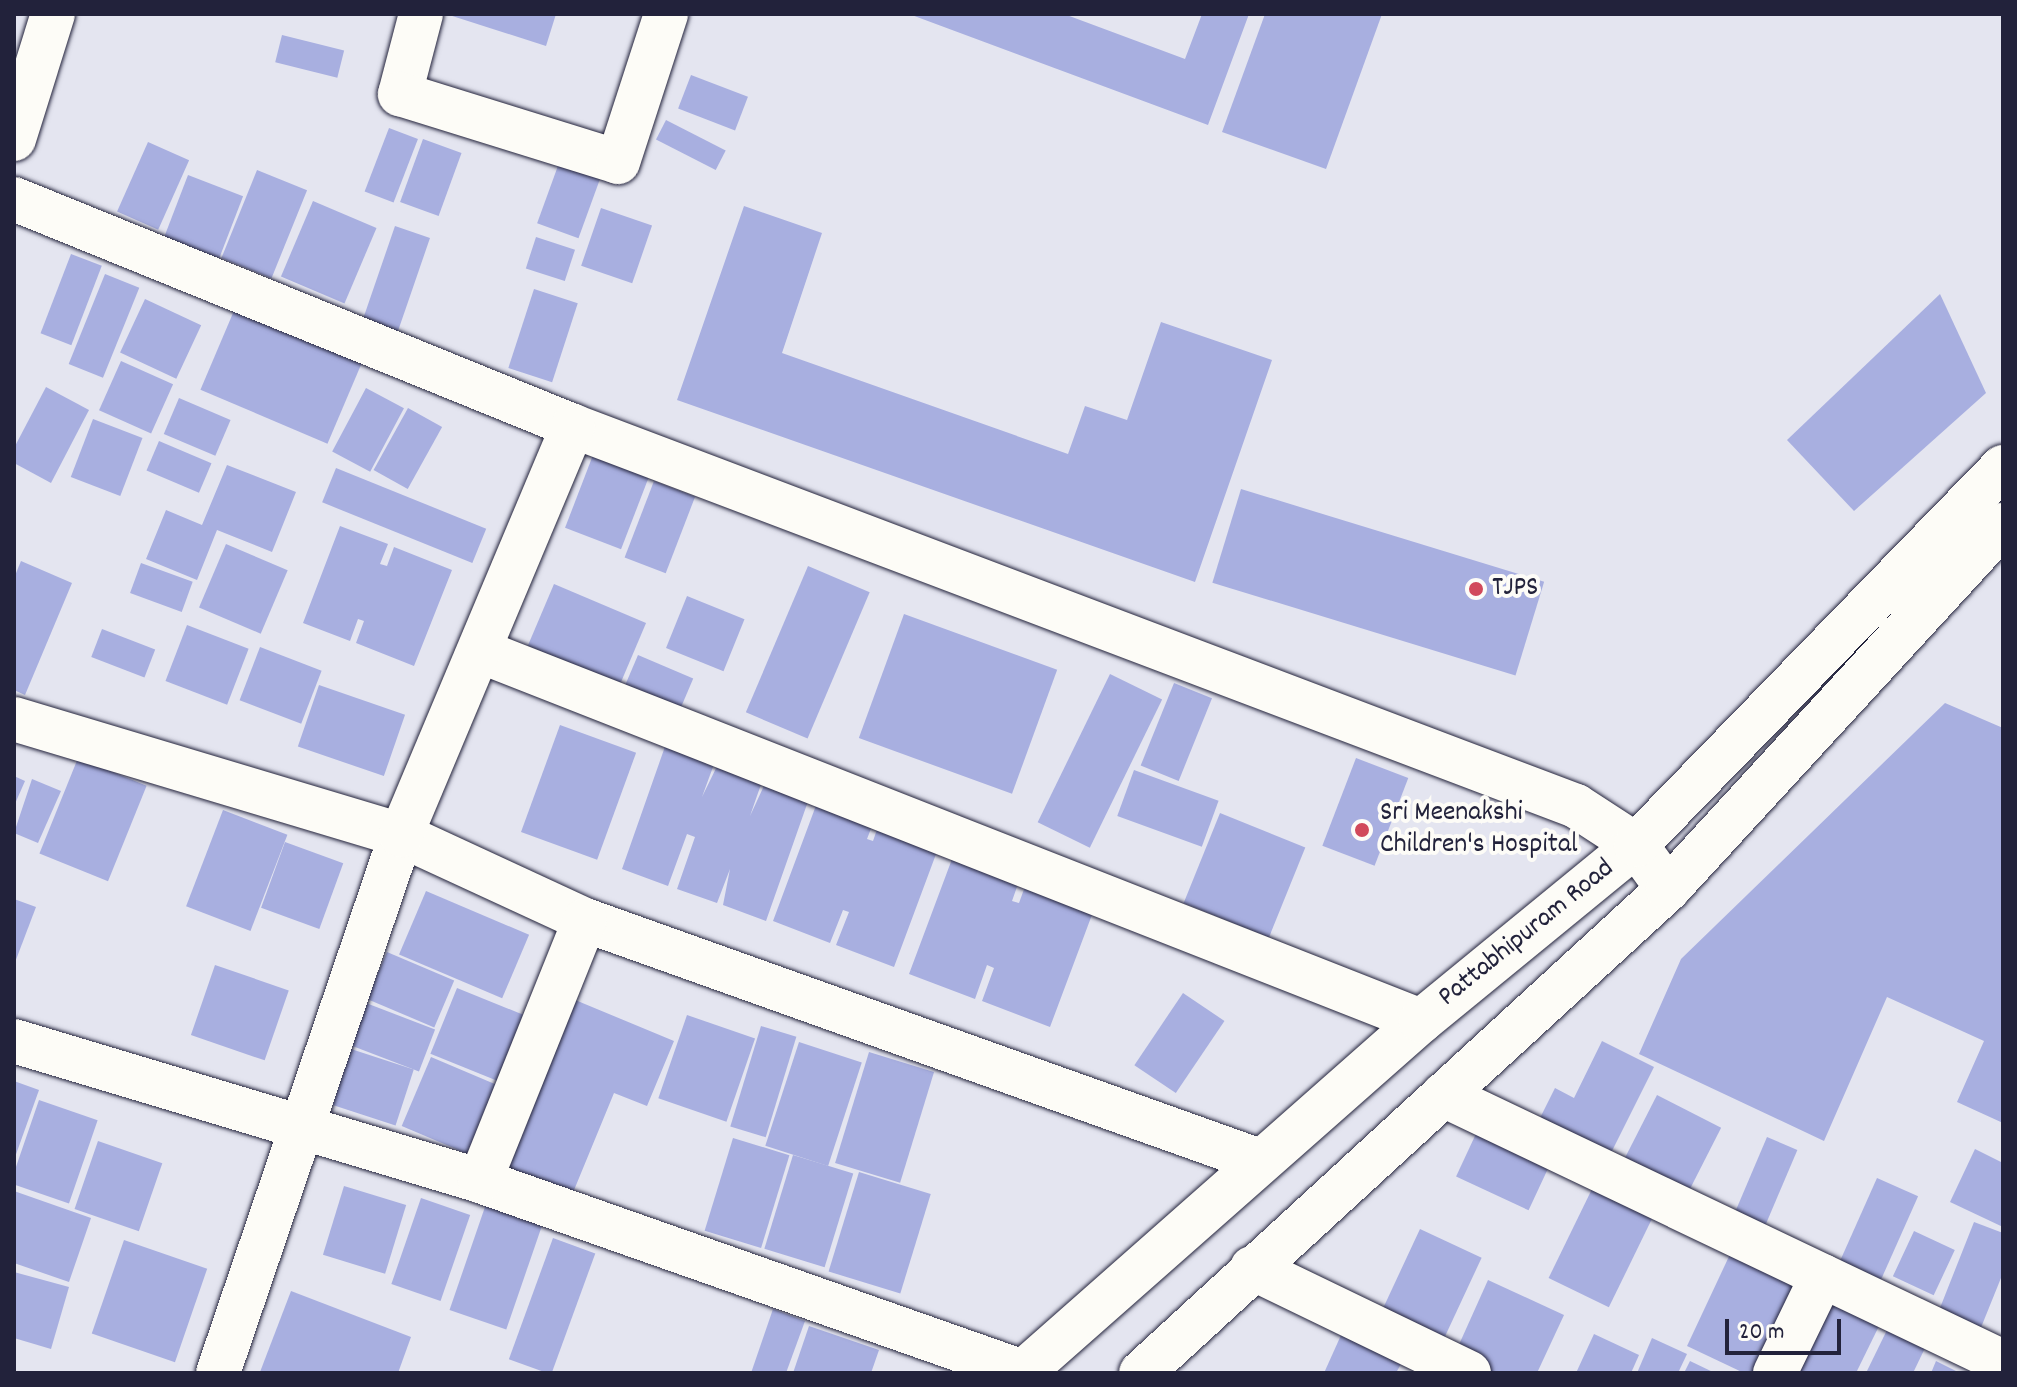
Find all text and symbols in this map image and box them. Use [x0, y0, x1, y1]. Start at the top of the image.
place label: TJPS [1492, 572, 1538, 606]
marker: TJPS [1467, 580, 1485, 598]
place label: Sri Meenakshi Children's Hospital [1380, 797, 1578, 863]
marker: Sri Meenakshi Children's Hospital [1351, 819, 1373, 841]
street label: Pattabhipuram Road [1432, 853, 1622, 1015]
scale bar [1729, 1303, 1845, 1353]
text: 20 m [1739, 1316, 1785, 1350]

